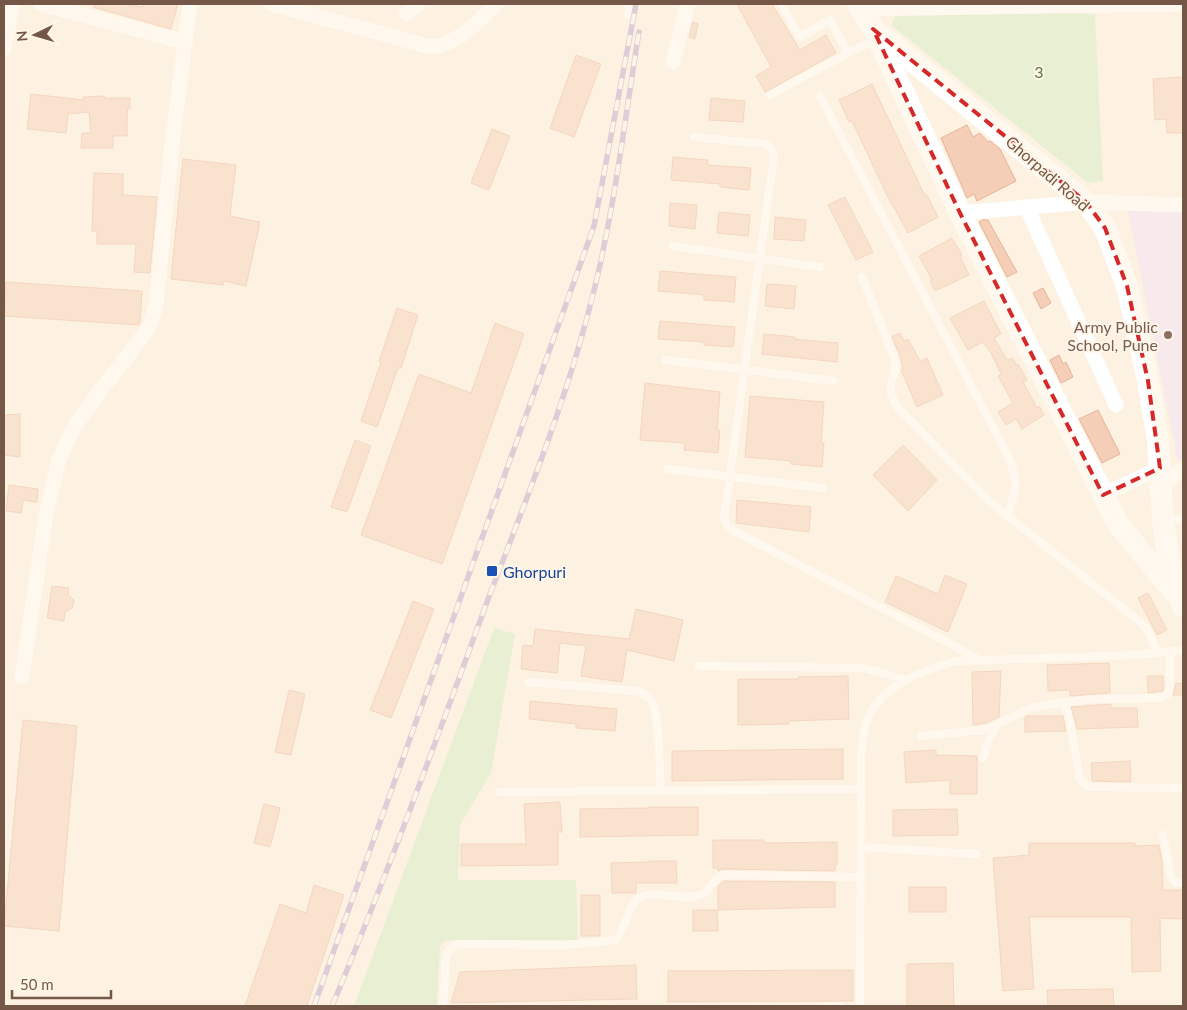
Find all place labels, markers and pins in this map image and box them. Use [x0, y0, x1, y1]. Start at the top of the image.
place label: Army Public School, Pune [1067, 317, 1158, 354]
marker: Army Public School, Pune [1162, 329, 1174, 341]
place label: Ghorpuri [503, 562, 566, 581]
marker: Ghorpuri [485, 564, 499, 578]

